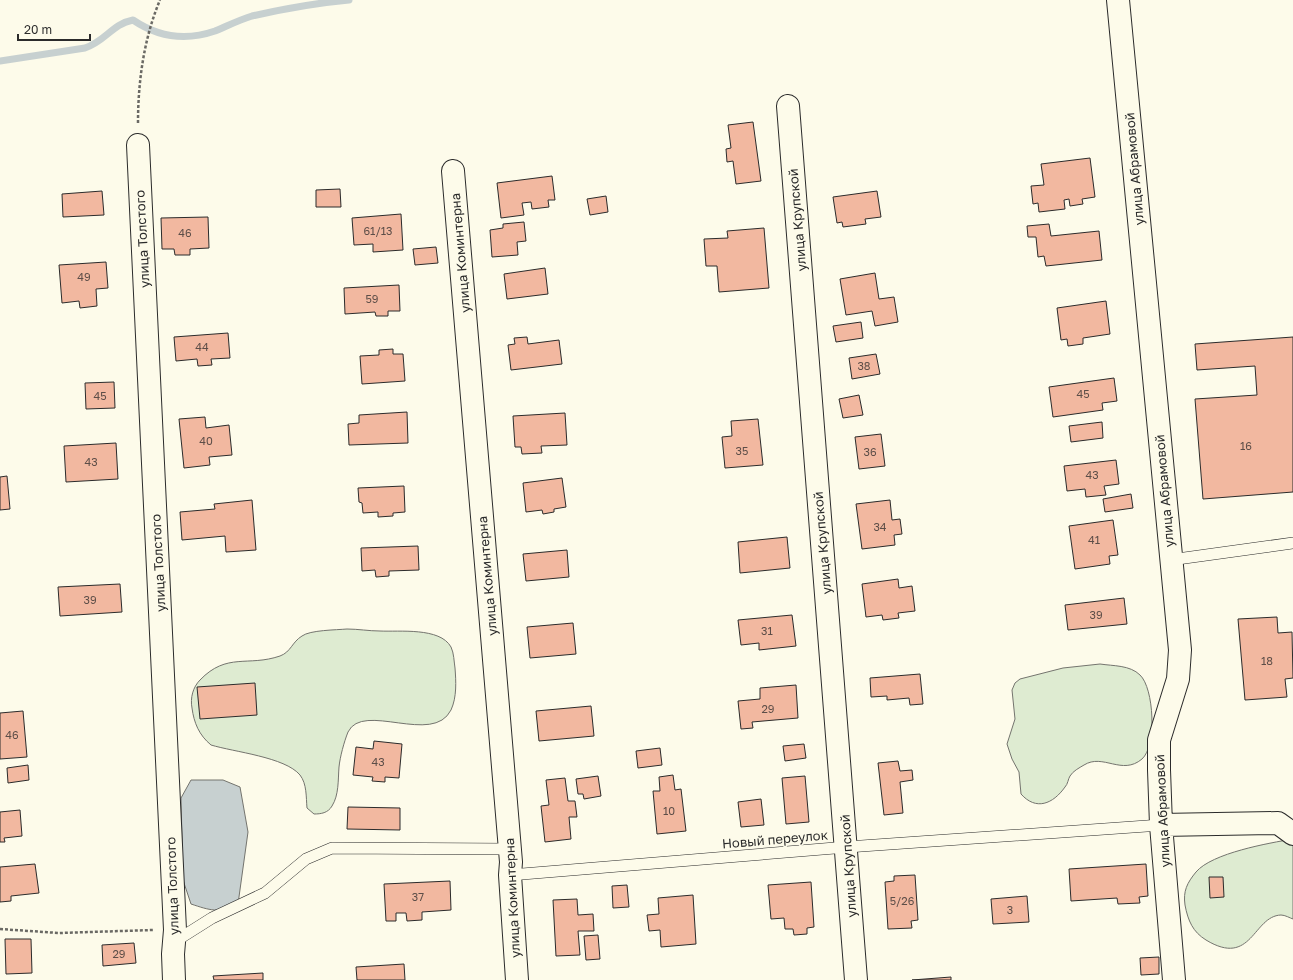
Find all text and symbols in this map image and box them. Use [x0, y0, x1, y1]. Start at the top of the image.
scale bar [18, 16, 90, 42]
text: 20 m [24, 22, 52, 37]
street label: улица Абрамовой [1121, 112, 1147, 226]
street label: улица Крупской [785, 168, 809, 272]
street label: улица Толстого [131, 189, 153, 288]
street label: улица Коминтерна [447, 192, 473, 314]
house number: 61/13 [363, 224, 393, 237]
house number: 46 [178, 226, 192, 239]
house number: 49 [77, 270, 91, 283]
house number: 59 [365, 292, 379, 305]
house number: 44 [195, 340, 209, 353]
house number: 38 [857, 359, 871, 372]
house number: 45 [1076, 387, 1090, 400]
house number: 45 [93, 389, 107, 402]
house number: 40 [199, 434, 213, 447]
street label: улица Абрамовой [1151, 434, 1177, 548]
house number: 16 [1240, 439, 1252, 452]
house number: 35 [736, 444, 748, 457]
house number: 36 [863, 445, 877, 458]
house number: 43 [84, 455, 98, 468]
house number: 43 [1085, 468, 1099, 481]
street label: улица Крупской [810, 491, 834, 595]
street label: улица Толстого [147, 513, 169, 612]
street label: улица Коминтерна [474, 515, 500, 637]
house number: 34 [873, 520, 887, 533]
house number: 41 [1088, 533, 1100, 546]
house number: 39 [83, 593, 97, 606]
house number: 39 [1089, 608, 1103, 621]
house number: 31 [761, 624, 773, 637]
house number: 18 [1261, 654, 1273, 667]
house number: 29 [761, 702, 775, 715]
house number: 46 [5, 728, 19, 741]
street label: улица Абрамовой [1151, 754, 1173, 868]
house number: 43 [371, 755, 385, 768]
house number: 10 [663, 804, 675, 817]
street label: улица Крупской [836, 814, 860, 918]
street label: Новый переулок [721, 826, 829, 852]
street label: улица Толстого [162, 836, 182, 935]
street label: улица Коминтерна [501, 838, 523, 958]
house number: 37 [412, 890, 424, 903]
house number: 5/26 [890, 894, 915, 907]
house number: 3 [1007, 903, 1013, 916]
house number: 29 [112, 947, 126, 960]

